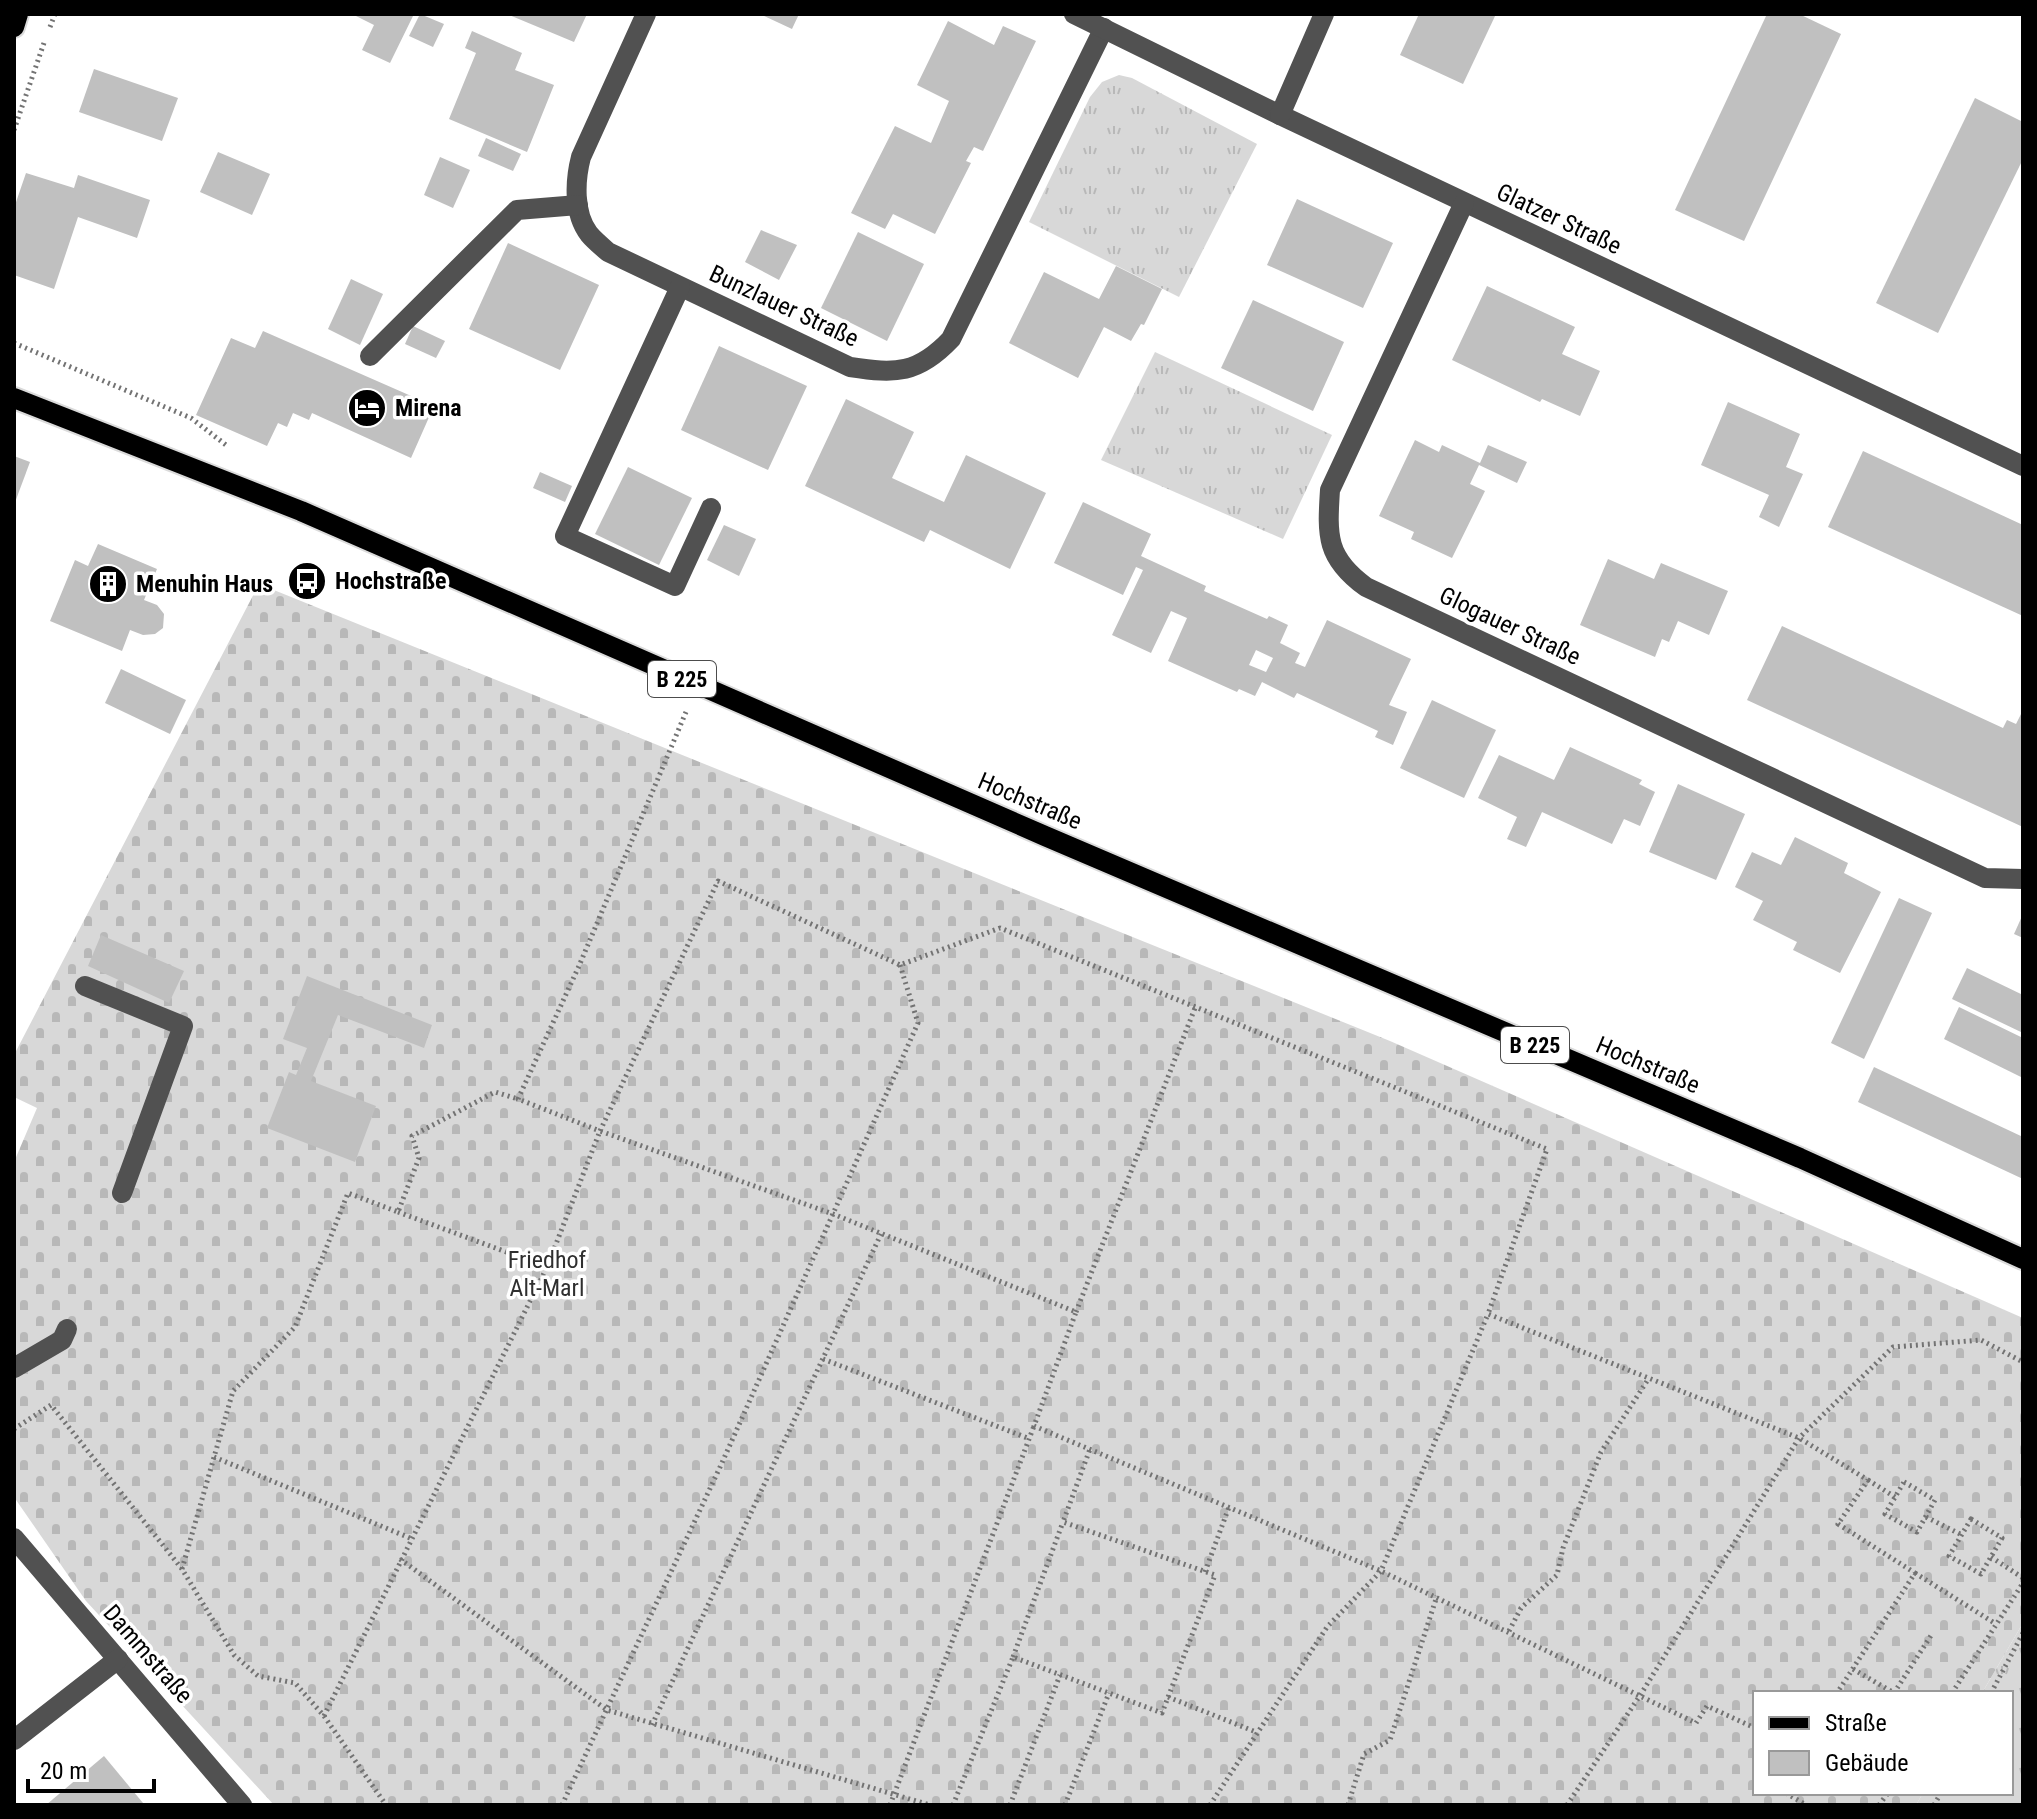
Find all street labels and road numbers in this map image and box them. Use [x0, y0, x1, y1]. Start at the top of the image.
street label: Glatzer Straße [1492, 178, 1626, 260]
street label: Bunzlauer Straße [705, 259, 863, 353]
street label: Glogauer Straße [1435, 581, 1585, 671]
road number: B 225 [648, 661, 716, 697]
street label: Hochstraße [974, 767, 1086, 835]
road number: B 225 [1501, 1027, 1569, 1063]
street label: Hochstraße [1592, 1031, 1704, 1099]
street label: Dammstraße [98, 1599, 198, 1709]

